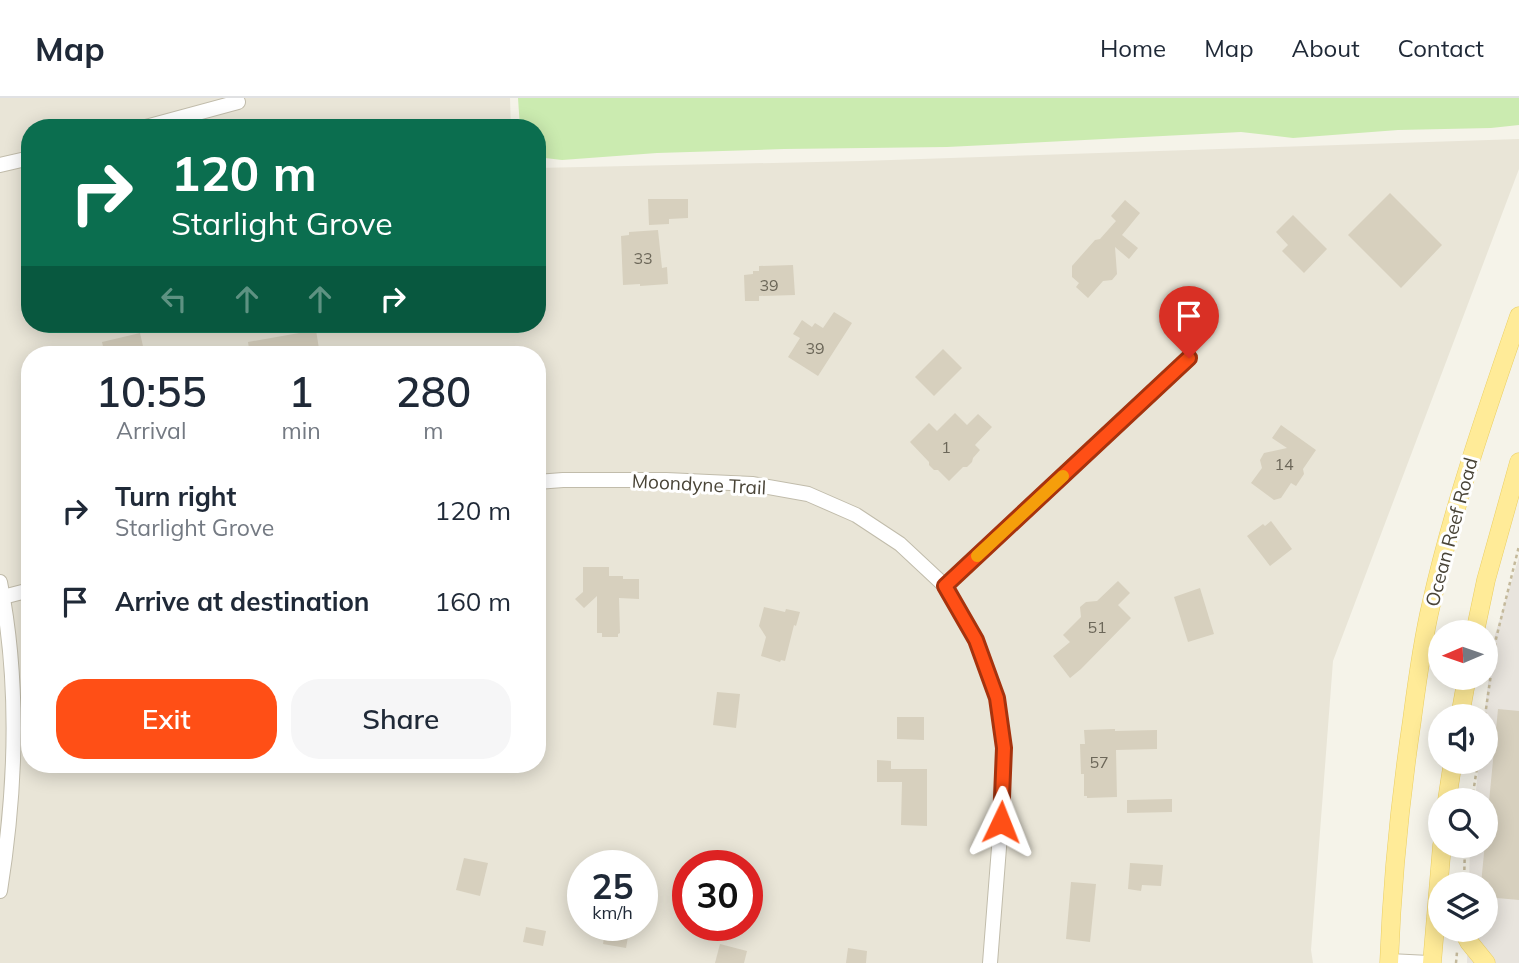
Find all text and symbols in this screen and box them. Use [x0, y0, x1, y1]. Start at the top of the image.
text: Map [35, 28, 105, 69]
text: Home [1100, 33, 1166, 63]
text: Map [1204, 33, 1254, 63]
text: About [1292, 33, 1360, 63]
text: Contact [1398, 33, 1484, 63]
text: 120 m [171, 142, 317, 203]
icon: right [56, 147, 147, 238]
text: Starlight Grove [171, 203, 393, 243]
house number: 33 [633, 248, 653, 268]
house number: 39 [759, 275, 779, 295]
icon: left [155, 280, 193, 318]
icon: ahead [228, 280, 266, 318]
icon: ahead [301, 280, 339, 318]
icon: right [374, 280, 412, 318]
pin [1159, 286, 1219, 358]
icon: arrive [1170, 297, 1208, 335]
house number: 39 [805, 338, 825, 358]
text: 10:55 [96, 365, 207, 418]
text: 1 [288, 365, 314, 418]
text: 280 [396, 365, 471, 418]
text: Arrival [116, 416, 186, 445]
text: min [281, 416, 321, 445]
text: m [423, 416, 443, 445]
house number: 1 [941, 437, 951, 457]
house number: 14 [1274, 454, 1294, 474]
street label: Ocean Reef Road [1420, 455, 1482, 609]
street label: Moondyne Trail [631, 469, 767, 499]
text: Turn right [115, 480, 236, 513]
icon: right [56, 492, 94, 530]
text: 120 m [435, 494, 511, 527]
text: Starlight Grove [115, 513, 274, 542]
icon: arrive [56, 583, 94, 621]
text: Arrive at destination [115, 585, 370, 618]
text: 160 m [435, 585, 511, 618]
house number: 51 [1087, 617, 1107, 637]
north arrow [1428, 620, 1498, 690]
map controls [1428, 620, 1498, 942]
button: Exit [56, 679, 277, 759]
button: Share [291, 679, 511, 759]
button: sound [1428, 704, 1498, 774]
house number: 57 [1089, 752, 1109, 772]
position arrow [964, 785, 1038, 859]
button: search [1428, 788, 1498, 858]
speed limit sign: 30 [672, 850, 763, 941]
text: 25 [591, 864, 634, 908]
button: layers [1428, 872, 1498, 942]
text: km/h [592, 901, 633, 924]

